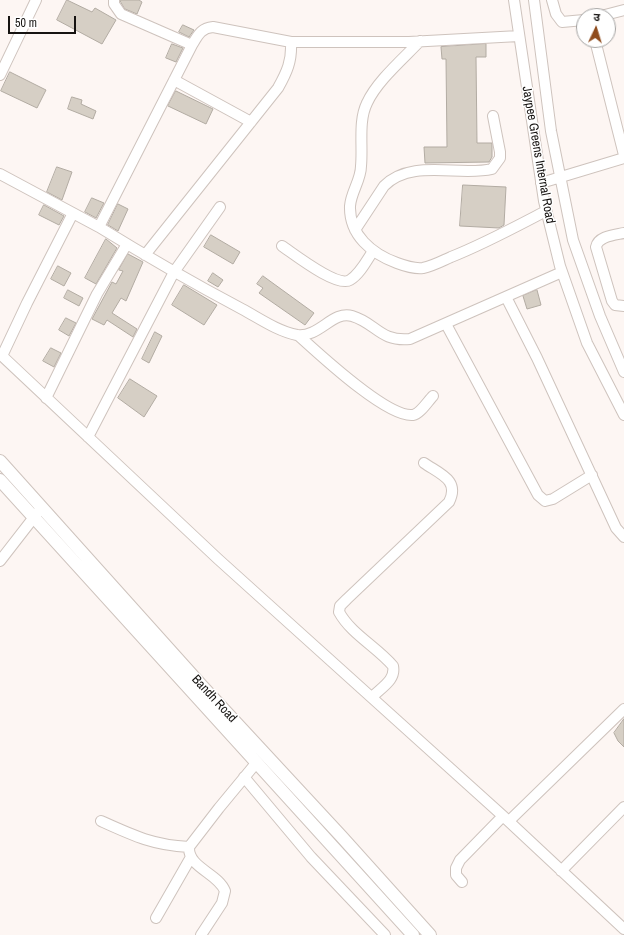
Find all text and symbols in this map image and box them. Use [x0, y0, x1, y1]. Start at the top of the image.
scale bar [10, 8, 78, 34]
north arrow [576, 8, 616, 48]
text: उ [593, 10, 600, 24]
text: 50 m [15, 15, 37, 31]
street label: Jaypee Greens Internal Road [518, 85, 558, 225]
street label: Bandh Road [188, 672, 240, 726]

